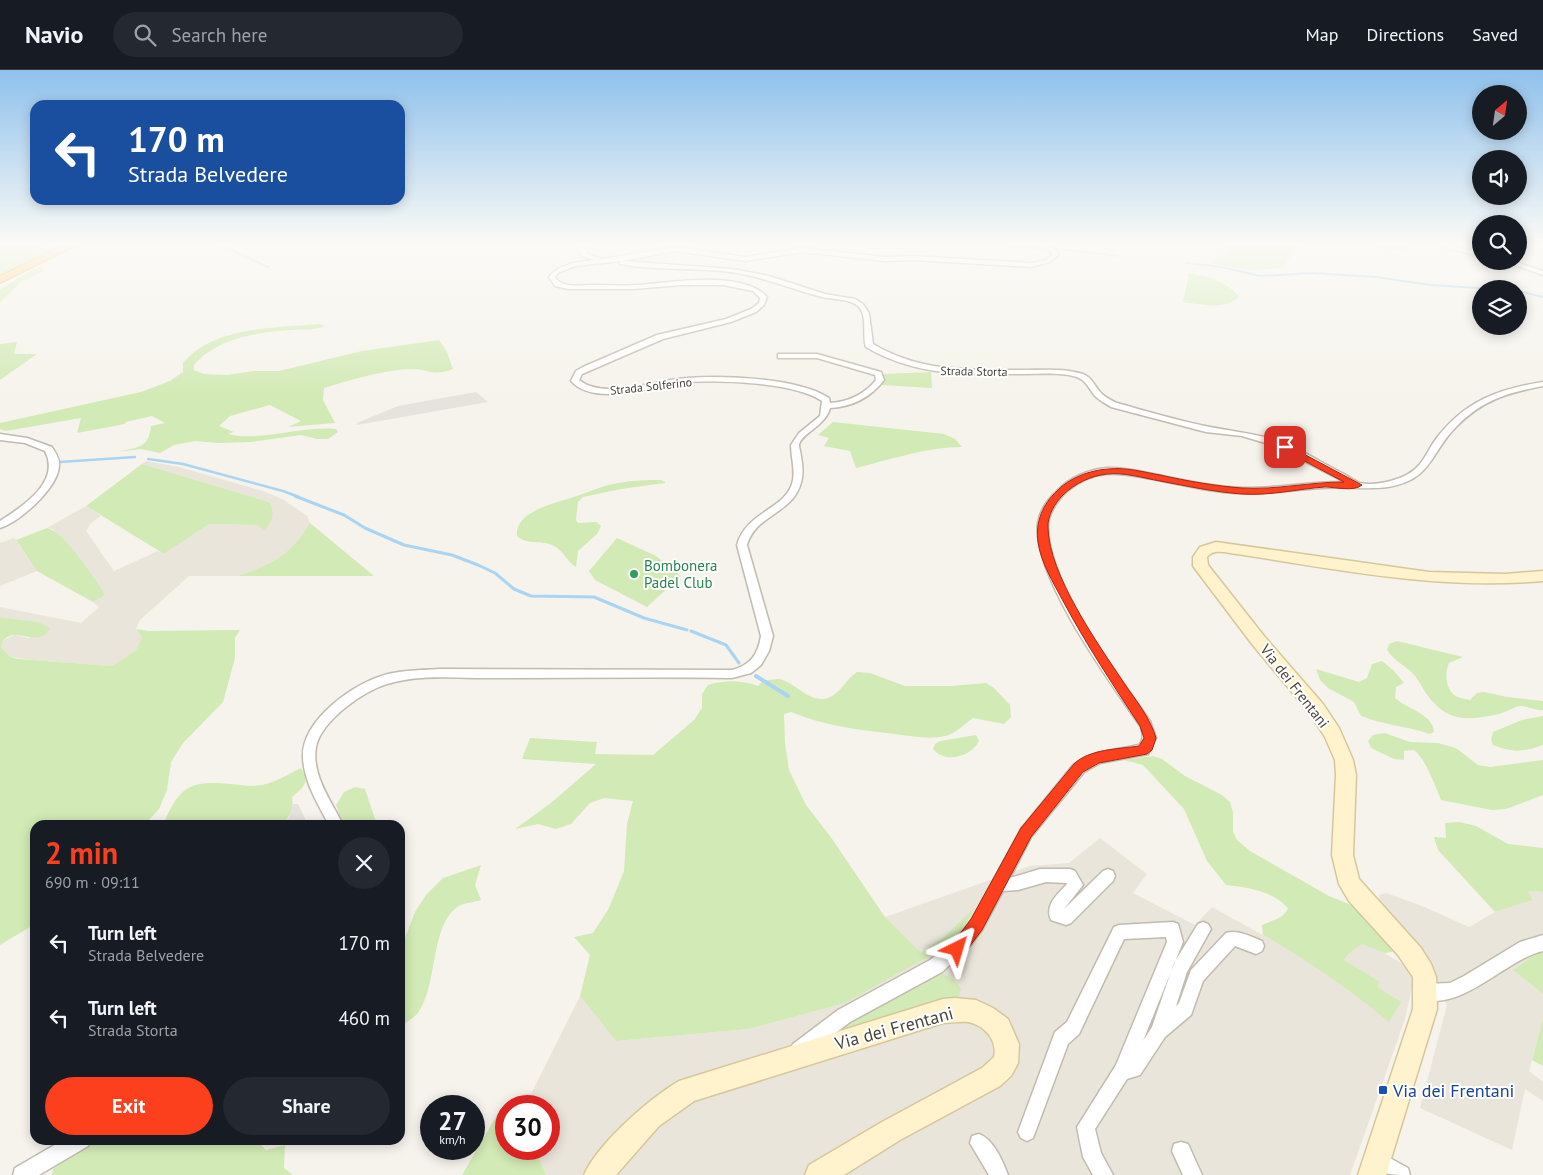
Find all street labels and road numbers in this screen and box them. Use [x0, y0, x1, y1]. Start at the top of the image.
street label: Strada Storta [940, 363, 1008, 379]
street label: Strada Solferino [609, 374, 693, 398]
street label: Via dei Frentani [1256, 640, 1334, 732]
street label: Via dei Frentani [831, 1001, 956, 1055]

